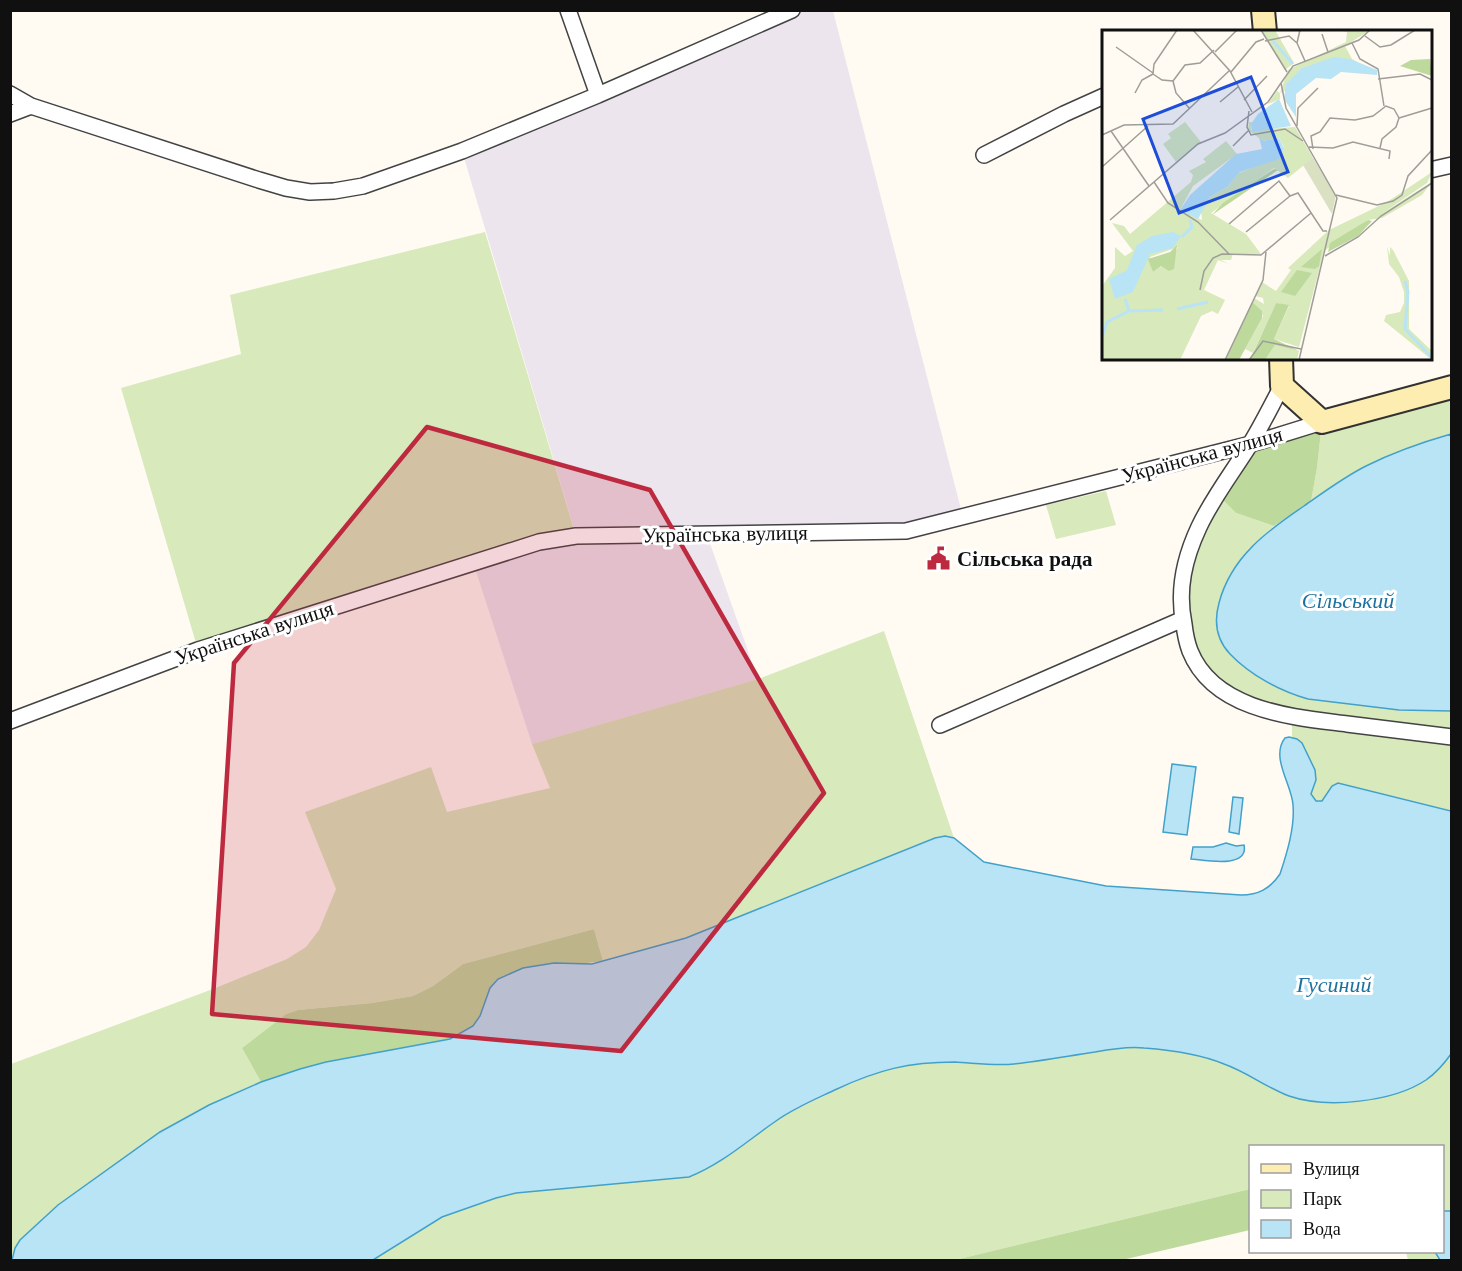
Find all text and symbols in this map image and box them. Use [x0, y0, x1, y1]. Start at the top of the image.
inset map [1102, 30, 1432, 360]
street label: Українська вулиця [1119, 421, 1286, 489]
street label: Українська вулиця [642, 520, 808, 548]
public building icon: Сільська рада [926, 546, 952, 572]
place label: Сільська рада [957, 546, 1093, 572]
water label: Сільський [1302, 587, 1394, 614]
street label: Українська вулиця [171, 595, 337, 671]
water label: Гусиний [1295, 971, 1372, 998]
legend [1249, 1145, 1444, 1253]
text: Вулиця [1303, 1158, 1360, 1180]
text: Парк [1303, 1188, 1342, 1210]
text: Вода [1303, 1218, 1341, 1240]

